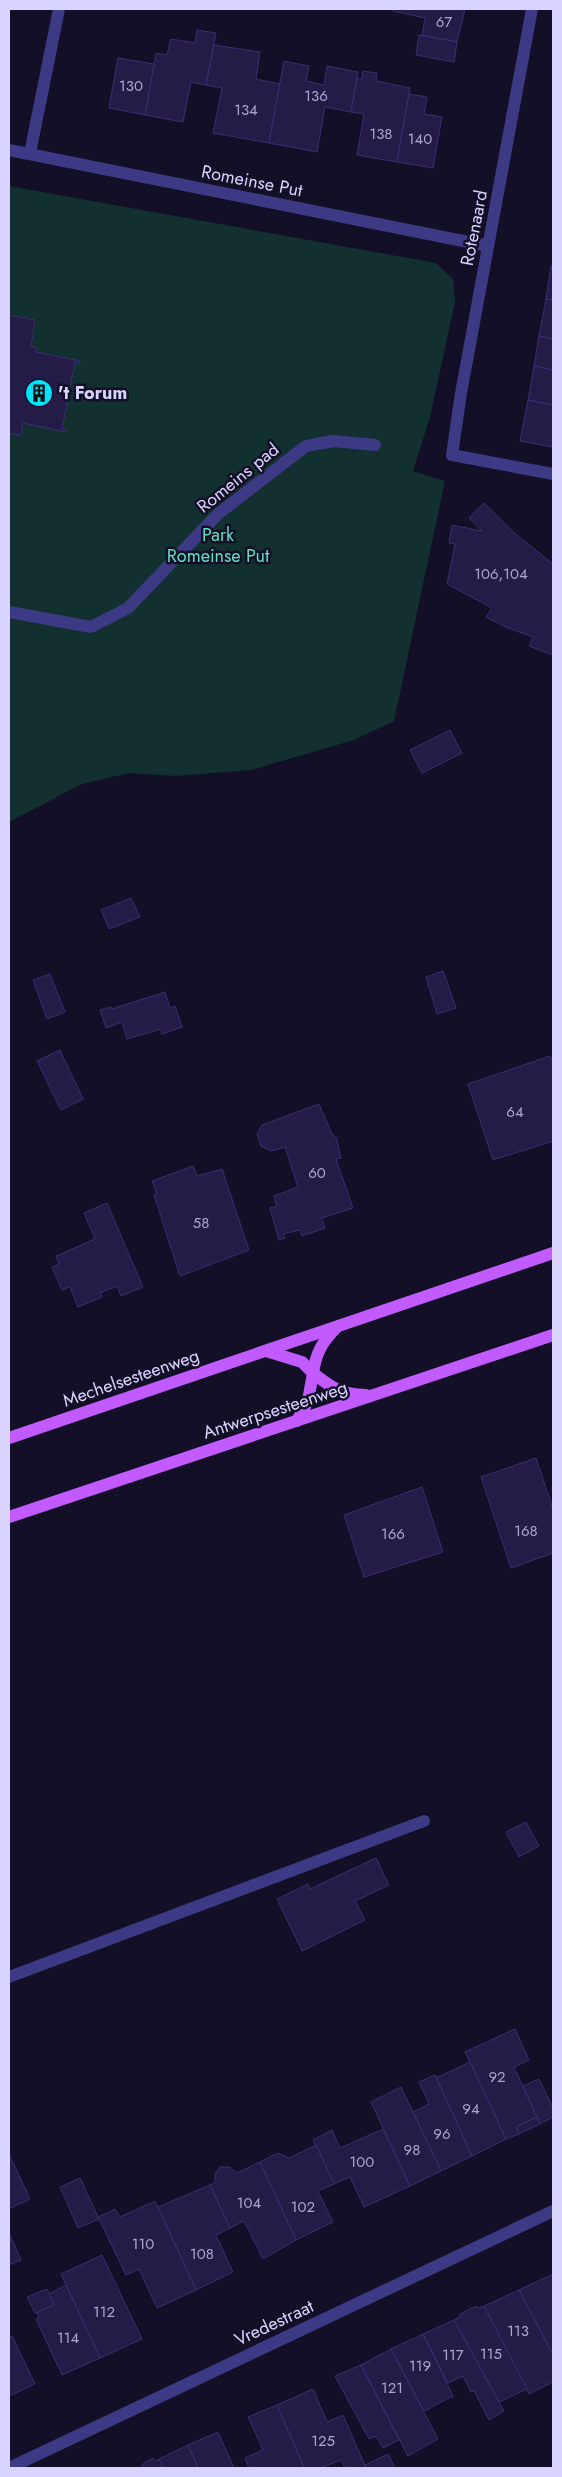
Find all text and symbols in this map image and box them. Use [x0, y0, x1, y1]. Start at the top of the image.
house number: 67 [436, 11, 452, 33]
house number: 130 [119, 75, 143, 97]
house number: 136 [304, 85, 328, 107]
house number: 134 [234, 99, 258, 121]
house number: 138 [369, 123, 393, 145]
house number: 140 [408, 128, 432, 150]
street label: Romeinse Put [199, 158, 305, 204]
street label: Rotenaard [454, 188, 494, 268]
building icon: 't Forum [24, 378, 54, 408]
place label: 't Forum [58, 380, 127, 406]
street label: Romeins pad [191, 437, 285, 519]
park label: Park Romeinse Put [167, 522, 270, 569]
house number: 106,104 [474, 563, 528, 585]
house number: 64 [506, 1101, 524, 1123]
house number: 60 [308, 1162, 326, 1184]
house number: 58 [193, 1212, 209, 1234]
street label: Mechelsesteenweg [59, 1342, 203, 1414]
street label: Antwerpsesteenweg [199, 1374, 351, 1446]
house number: 168 [514, 1520, 538, 1542]
house number: 166 [381, 1523, 405, 1545]
house number: 92 [488, 2066, 506, 2088]
house number: 94 [462, 2098, 480, 2120]
house number: 96 [433, 2123, 451, 2145]
house number: 98 [404, 2139, 420, 2161]
house number: 100 [350, 2151, 374, 2173]
house number: 104 [237, 2192, 262, 2214]
house number: 102 [291, 2196, 315, 2218]
house number: 110 [132, 2233, 154, 2255]
house number: 108 [190, 2243, 214, 2265]
street label: Vredestraat [230, 2293, 318, 2353]
house number: 112 [93, 2301, 115, 2323]
house number: 113 [507, 2320, 529, 2342]
house number: 114 [57, 2327, 79, 2349]
house number: 115 [480, 2343, 502, 2365]
house number: 117 [442, 2344, 464, 2366]
house number: 119 [409, 2355, 431, 2377]
house number: 121 [381, 2377, 403, 2399]
house number: 125 [311, 2430, 335, 2452]

